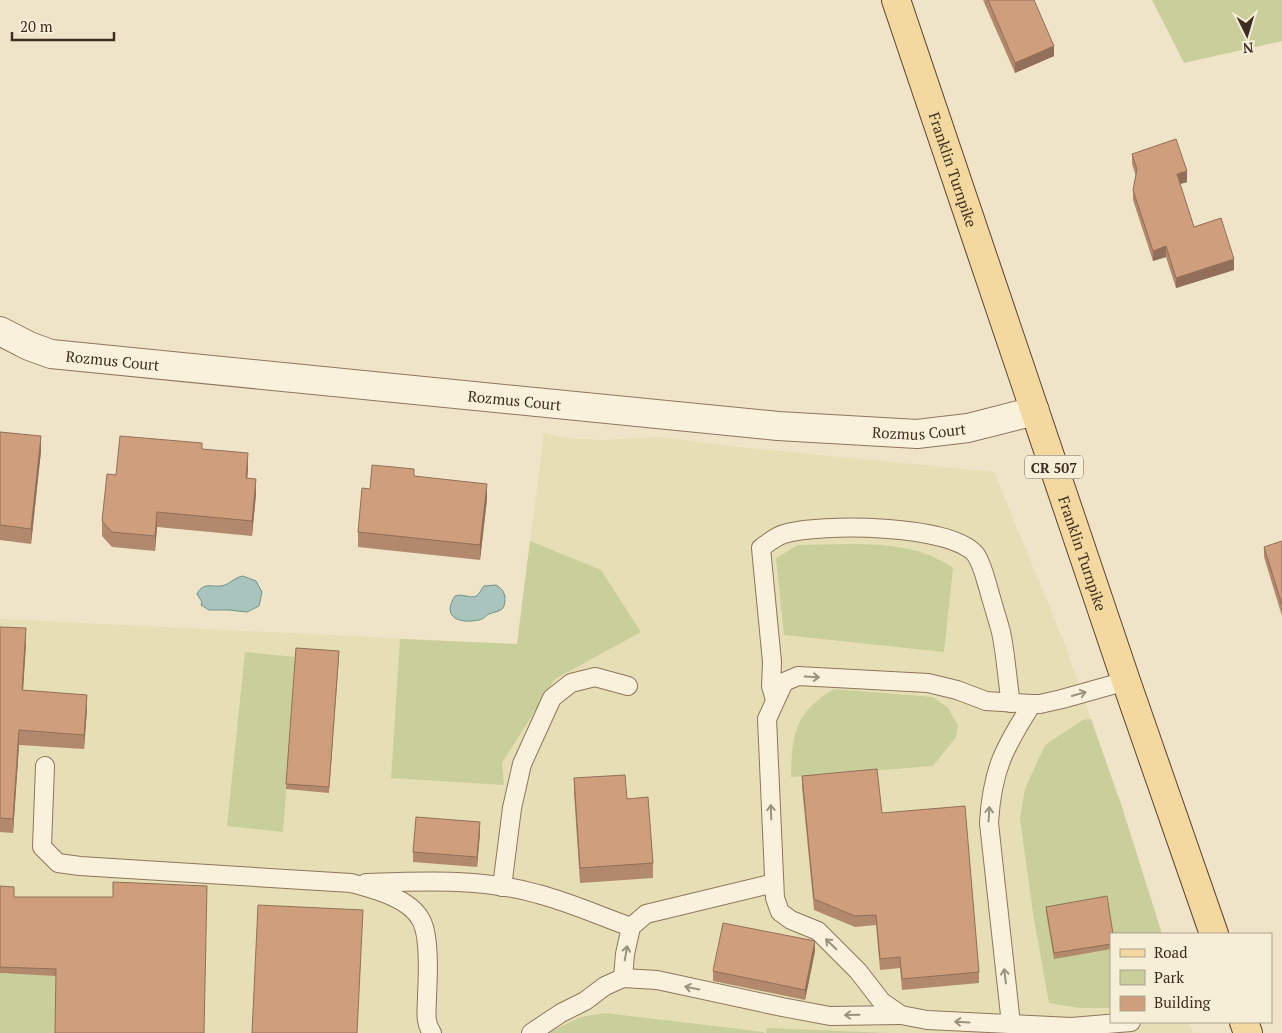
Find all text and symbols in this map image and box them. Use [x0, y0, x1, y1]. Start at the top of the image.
scale bar [12, 10, 115, 42]
north arrow [1222, 10, 1272, 60]
text: 20 m [20, 16, 53, 36]
text: N [1242, 39, 1254, 58]
street label: Franklin Turnpike [925, 110, 982, 230]
street label: Rozmus Court [65, 346, 161, 375]
street label: Rozmus Court [467, 385, 563, 415]
street label: Rozmus Court [872, 418, 967, 444]
road number: CR 507 [1025, 456, 1083, 478]
street label: Franklin Turnpike [1054, 493, 1112, 613]
one-way arrow [803, 672, 819, 681]
one-way arrow [1071, 689, 1087, 698]
one-way arrow [766, 804, 776, 820]
one-way arrow [985, 807, 994, 823]
legend [1110, 933, 1272, 1023]
one-way arrow [825, 938, 837, 950]
text: Road [1154, 942, 1187, 962]
one-way arrow [621, 945, 631, 961]
text: Park [1154, 967, 1184, 987]
one-way arrow [1000, 968, 1010, 984]
one-way arrow [685, 983, 701, 992]
text: Building [1154, 992, 1212, 1012]
one-way arrow [844, 1011, 860, 1020]
one-way arrow [955, 1017, 971, 1027]

